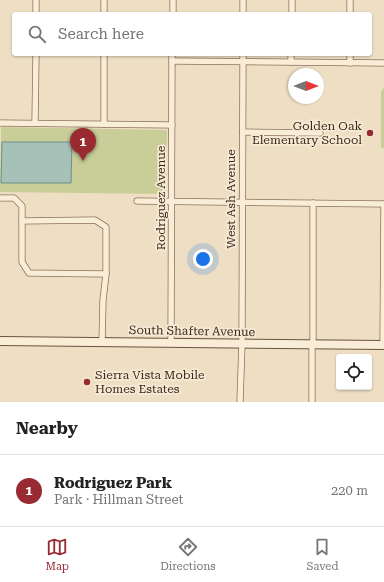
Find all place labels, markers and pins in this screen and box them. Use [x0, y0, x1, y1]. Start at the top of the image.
place label: Golden Oak Elementary School [252, 119, 362, 147]
pin: 1 [70, 128, 96, 161]
marker: Golden Oak Elementary School [365, 128, 375, 138]
place label: Sierra Vista Mobile Homes Estates [95, 368, 205, 396]
marker: Sierra Vista Mobile Homes Estates [82, 377, 92, 387]

